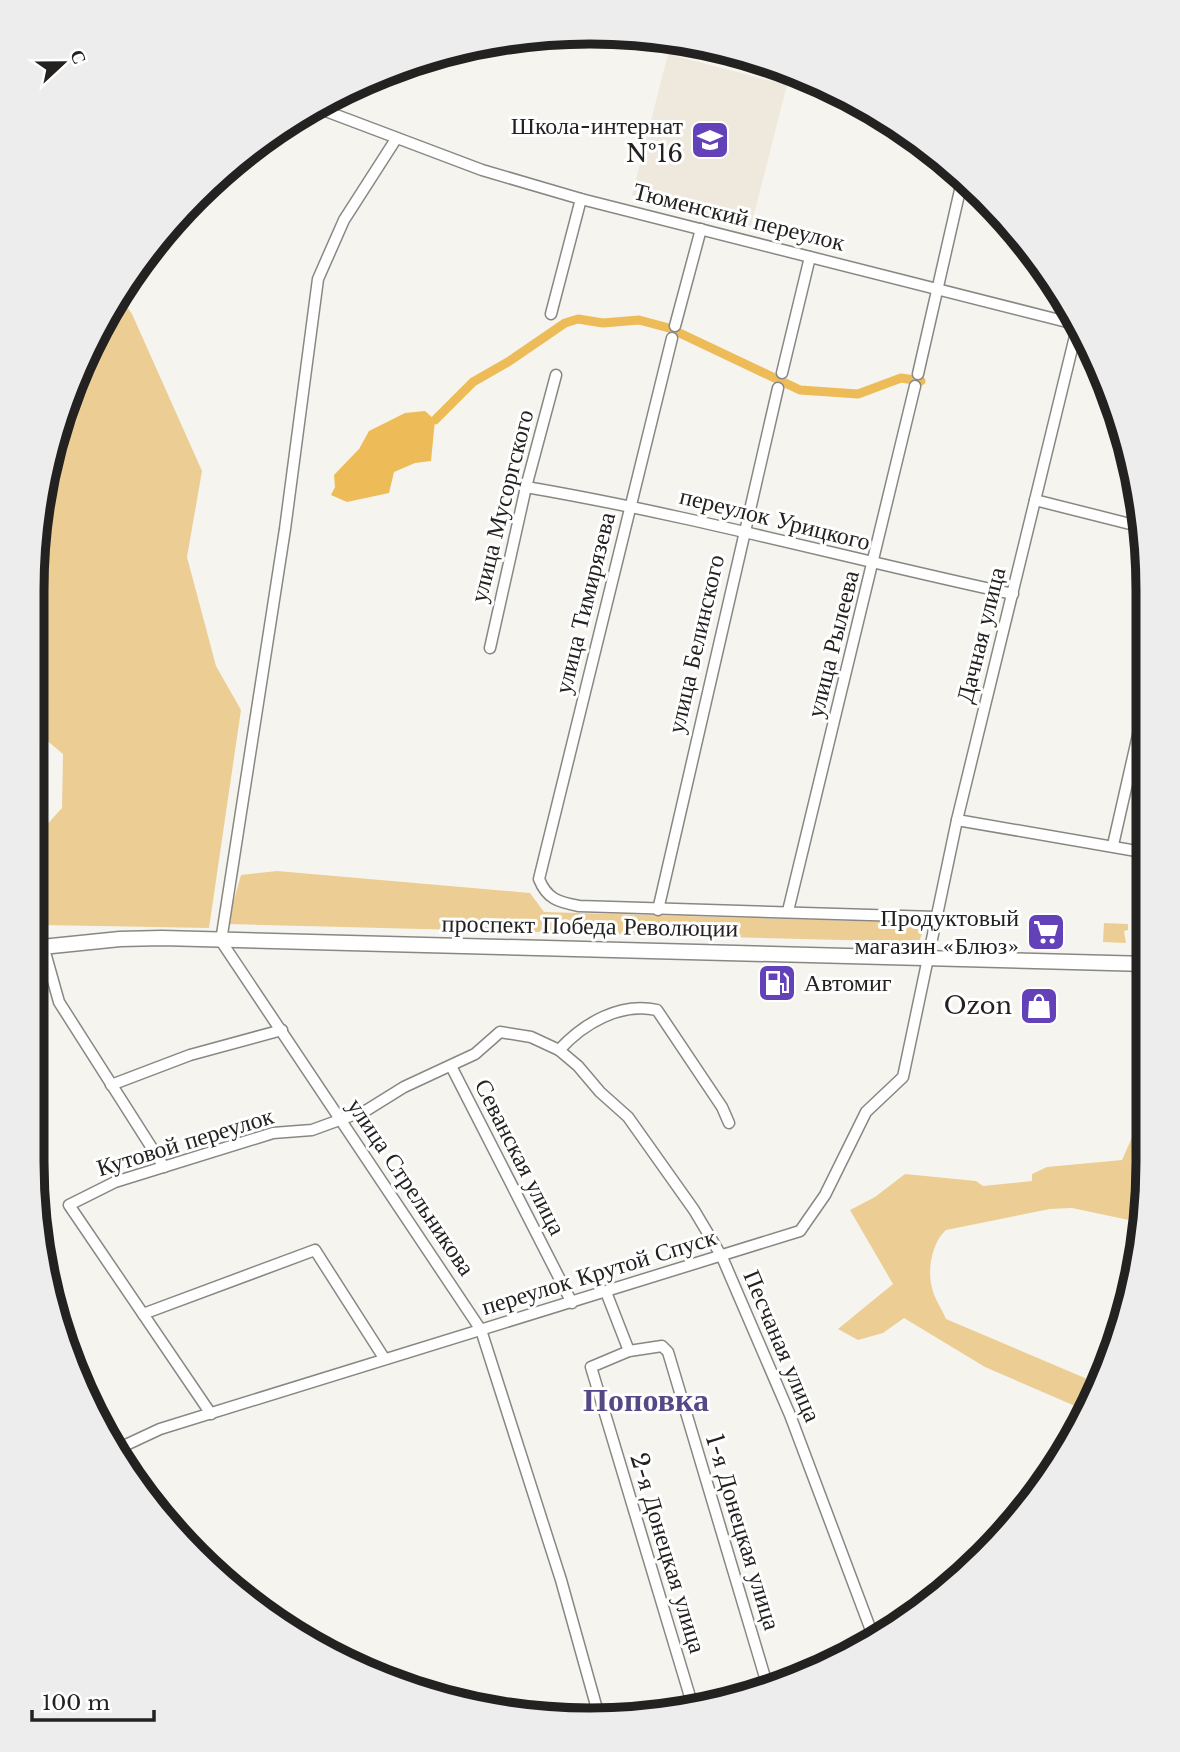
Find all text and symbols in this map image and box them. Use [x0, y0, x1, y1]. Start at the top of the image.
north arrow [28, 28, 98, 98]
text: С [65, 46, 92, 67]
place label: Школа-интернат №16 [511, 111, 683, 168]
school or university icon: Школа-интернат №16 [689, 119, 731, 161]
street label: Тюменский переулок [630, 176, 848, 257]
street label: улица Мусоргского [464, 406, 540, 605]
street label: переулок Урицкого [677, 481, 873, 556]
street label: улица Тимирязева [548, 509, 621, 697]
street label: улица Белинского [661, 552, 730, 736]
street label: Дачная улица [950, 564, 1011, 706]
street label: улица Рылеева [800, 567, 865, 720]
place label: Продуктовый магазин «Блюз» [854, 903, 1019, 960]
street label: проспект Победа Революции [441, 908, 739, 943]
supermarket icon: Продуктовый магазин «Блюз» [1025, 911, 1067, 953]
fuel station icon: Автомиг [756, 962, 798, 1004]
place label: Автомиг [804, 968, 892, 997]
shop icon: Ozon [1018, 985, 1060, 1027]
place label: Ozon [944, 991, 1012, 1020]
street label: Севанская улица [469, 1074, 572, 1240]
street label: улица Стрельникова [341, 1092, 482, 1281]
street label: Кутовой переулок [93, 1101, 277, 1182]
street label: переулок Крутой Спуск [478, 1222, 720, 1321]
street label: Песчаная улица [737, 1265, 828, 1426]
district label: Поповка [583, 1380, 709, 1420]
street label: 1-я Донецкая улица [700, 1430, 787, 1634]
street label: 2-я Донецкая улица [624, 1449, 713, 1657]
scale bar [32, 1678, 154, 1722]
text: 100 m [42, 1690, 110, 1716]

